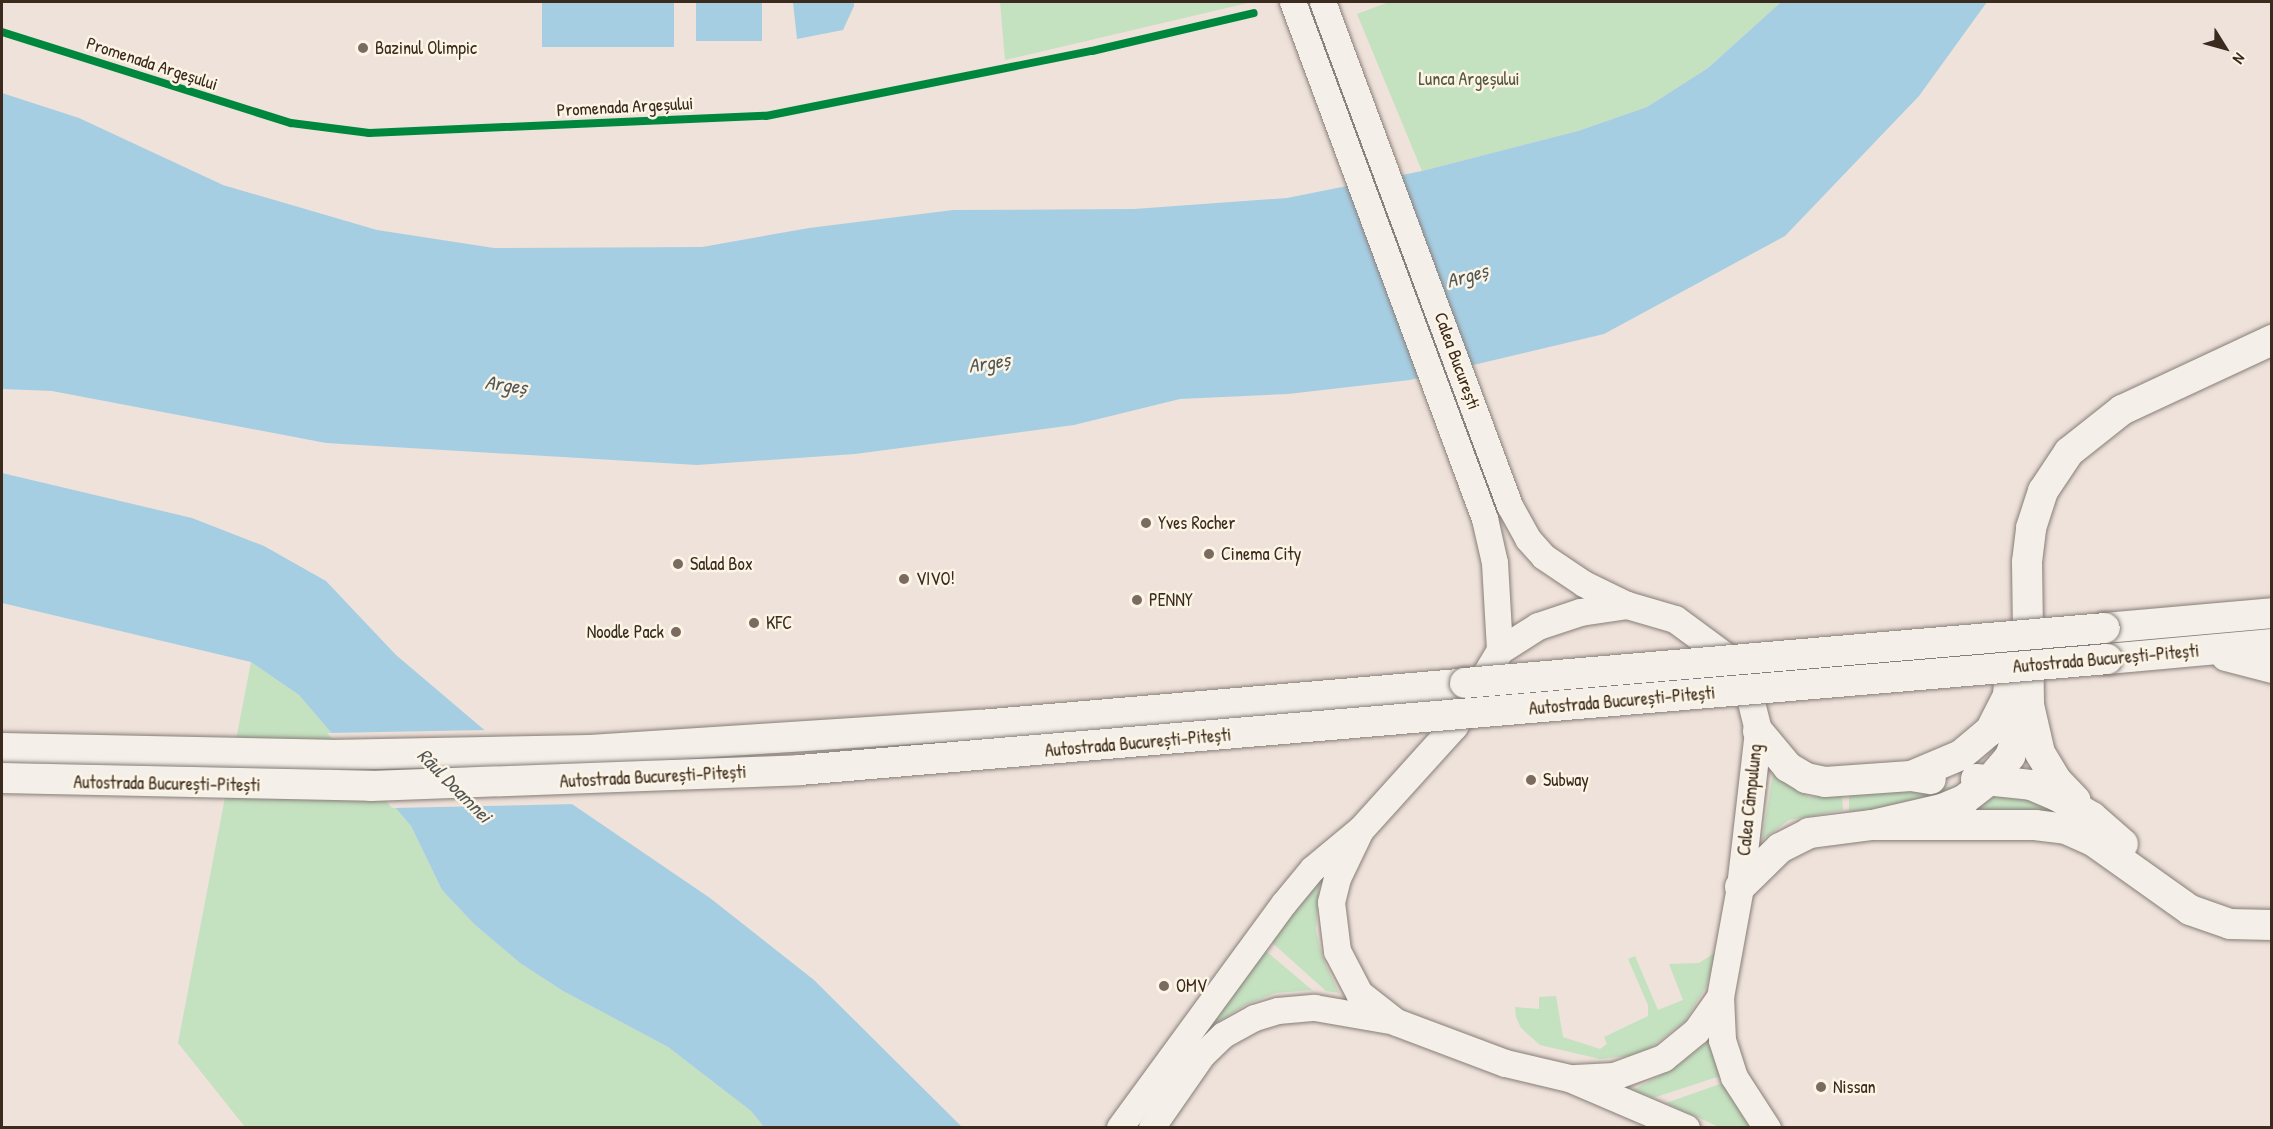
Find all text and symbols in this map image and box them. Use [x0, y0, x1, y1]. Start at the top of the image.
north arrow [2195, 18, 2255, 78]
street label: Promenada Argeșului [84, 33, 220, 95]
place label: Bazinul Olimpic [375, 37, 477, 59]
marker: Bazinul Olimpic [356, 41, 370, 55]
text: N [2228, 49, 2251, 69]
park label: Lunca Argeșului [1418, 68, 1520, 90]
street label: Promenada Argeșului [556, 93, 694, 121]
water label: Argeș [1443, 258, 1491, 292]
street label: Calea București [1429, 309, 1485, 413]
water label: Argeș [966, 347, 1012, 377]
water label: Argeș [484, 369, 528, 399]
place label: Yves Rocher [1158, 512, 1235, 534]
marker: Yves Rocher [1139, 516, 1153, 530]
place label: Cinema City [1221, 543, 1301, 565]
marker: Cinema City [1202, 547, 1216, 561]
place label: Salad Box [690, 553, 753, 575]
marker: Salad Box [671, 557, 685, 571]
place label: VIVO! [916, 568, 955, 590]
marker: VIVO! [897, 572, 911, 586]
place label: PENNY [1149, 589, 1193, 611]
marker: PENNY [1130, 593, 1144, 607]
place label: KFC [766, 612, 792, 634]
marker: KFC [747, 616, 761, 630]
place label: Noodle Pack [587, 621, 664, 643]
marker: Noodle Pack [669, 625, 683, 639]
street label: Autostrada București-Pitești [2012, 640, 2200, 678]
street label: Autostrada București-Pitești [1528, 682, 1716, 720]
street label: Autostrada București-Pitești [1044, 724, 1232, 762]
water label: Râul Doamnei [413, 743, 497, 827]
street label: Calea Câmpulung [1733, 743, 1767, 857]
street label: Autostrada București-Pitești [559, 761, 747, 793]
place label: Subway [1543, 769, 1589, 791]
street label: Autostrada București-Pitești [73, 772, 261, 796]
marker: Subway [1524, 773, 1538, 787]
place label: OMV [1176, 975, 1207, 997]
marker: OMV [1157, 979, 1171, 993]
place label: Nissan [1833, 1076, 1876, 1098]
marker: Nissan [1814, 1080, 1828, 1094]

